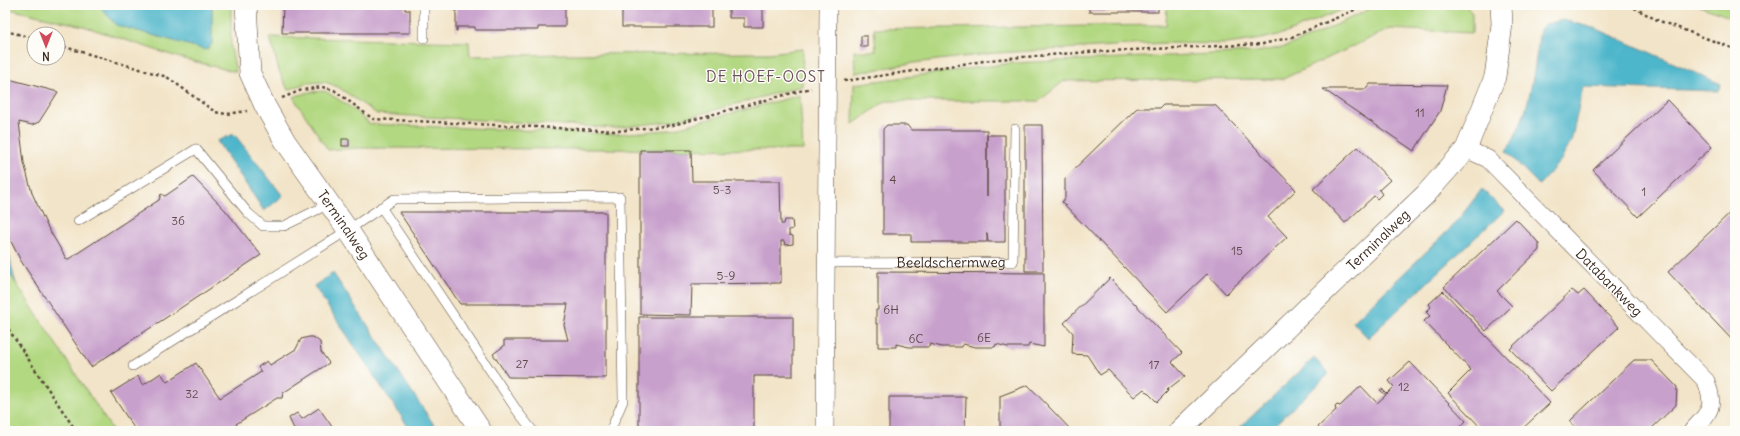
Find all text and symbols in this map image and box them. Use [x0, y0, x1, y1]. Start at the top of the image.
north arrow [26, 26, 66, 66]
text: N [42, 49, 50, 63]
district label: DE HOEF-OOST [706, 67, 826, 86]
house number: 11 [1415, 105, 1425, 120]
house number: 4 [890, 172, 897, 187]
house number: 5-3 [713, 182, 731, 197]
house number: 1 [1642, 184, 1646, 199]
street label: Terminalweg [313, 186, 374, 263]
street label: Terminalweg [1343, 206, 1413, 274]
house number: 36 [171, 213, 185, 228]
house number: 15 [1231, 243, 1243, 258]
street label: Databankweg [1572, 245, 1646, 320]
street label: Beeldschermweg [896, 253, 1006, 272]
house number: 5-9 [717, 268, 735, 283]
house number: 6H [883, 302, 899, 317]
house number: 6E [977, 330, 991, 345]
house number: 6C [909, 331, 924, 346]
house number: 27 [516, 356, 528, 371]
house number: 17 [1149, 357, 1159, 372]
house number: 12 [1398, 379, 1410, 394]
house number: 32 [185, 386, 199, 401]

